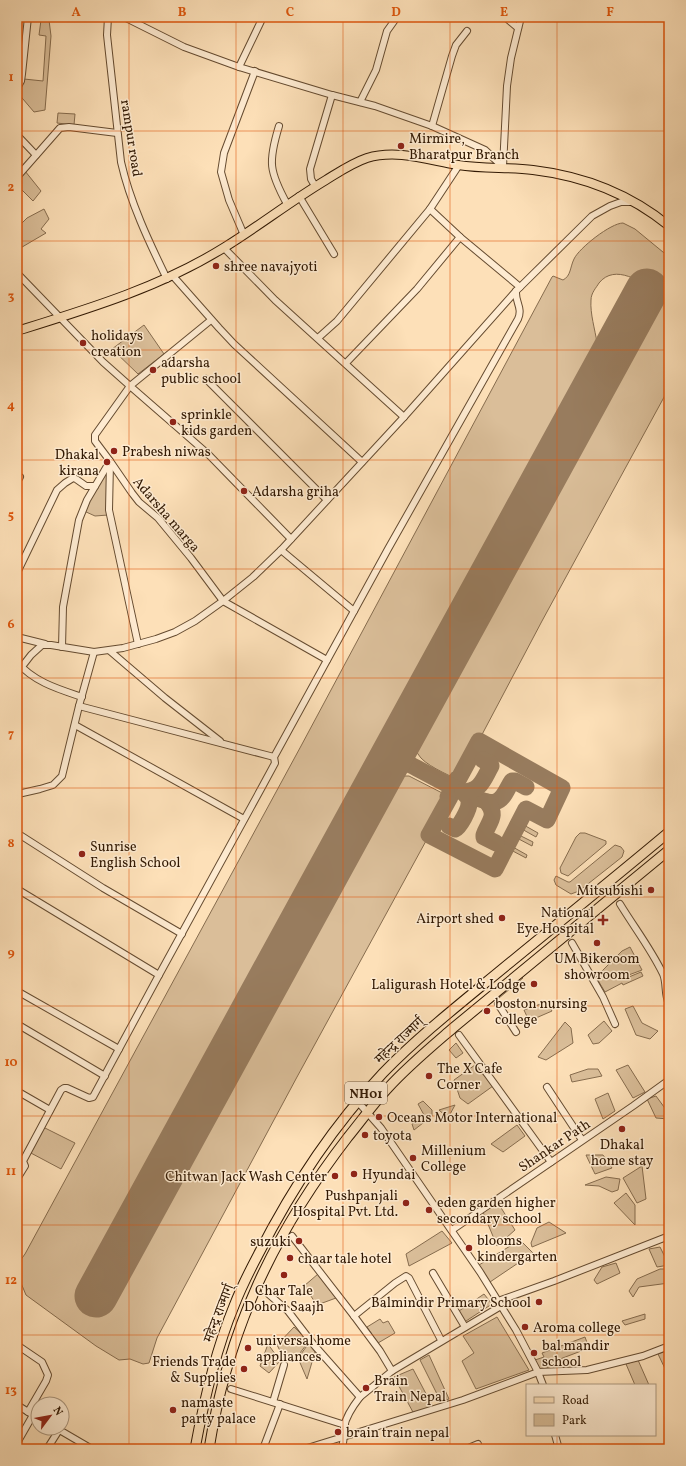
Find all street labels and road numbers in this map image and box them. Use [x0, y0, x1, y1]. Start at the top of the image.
street label: rampur road [115, 98, 146, 178]
street label: Adarsha marga [128, 473, 204, 557]
street label: महेन्द्र राज्मार्ग् [370, 1011, 430, 1070]
road number: NH01 [345, 1082, 387, 1104]
street label: Shankar Path [515, 1115, 594, 1177]
street label: महेन्द्र राज्मार्ग् [198, 1280, 240, 1346]

